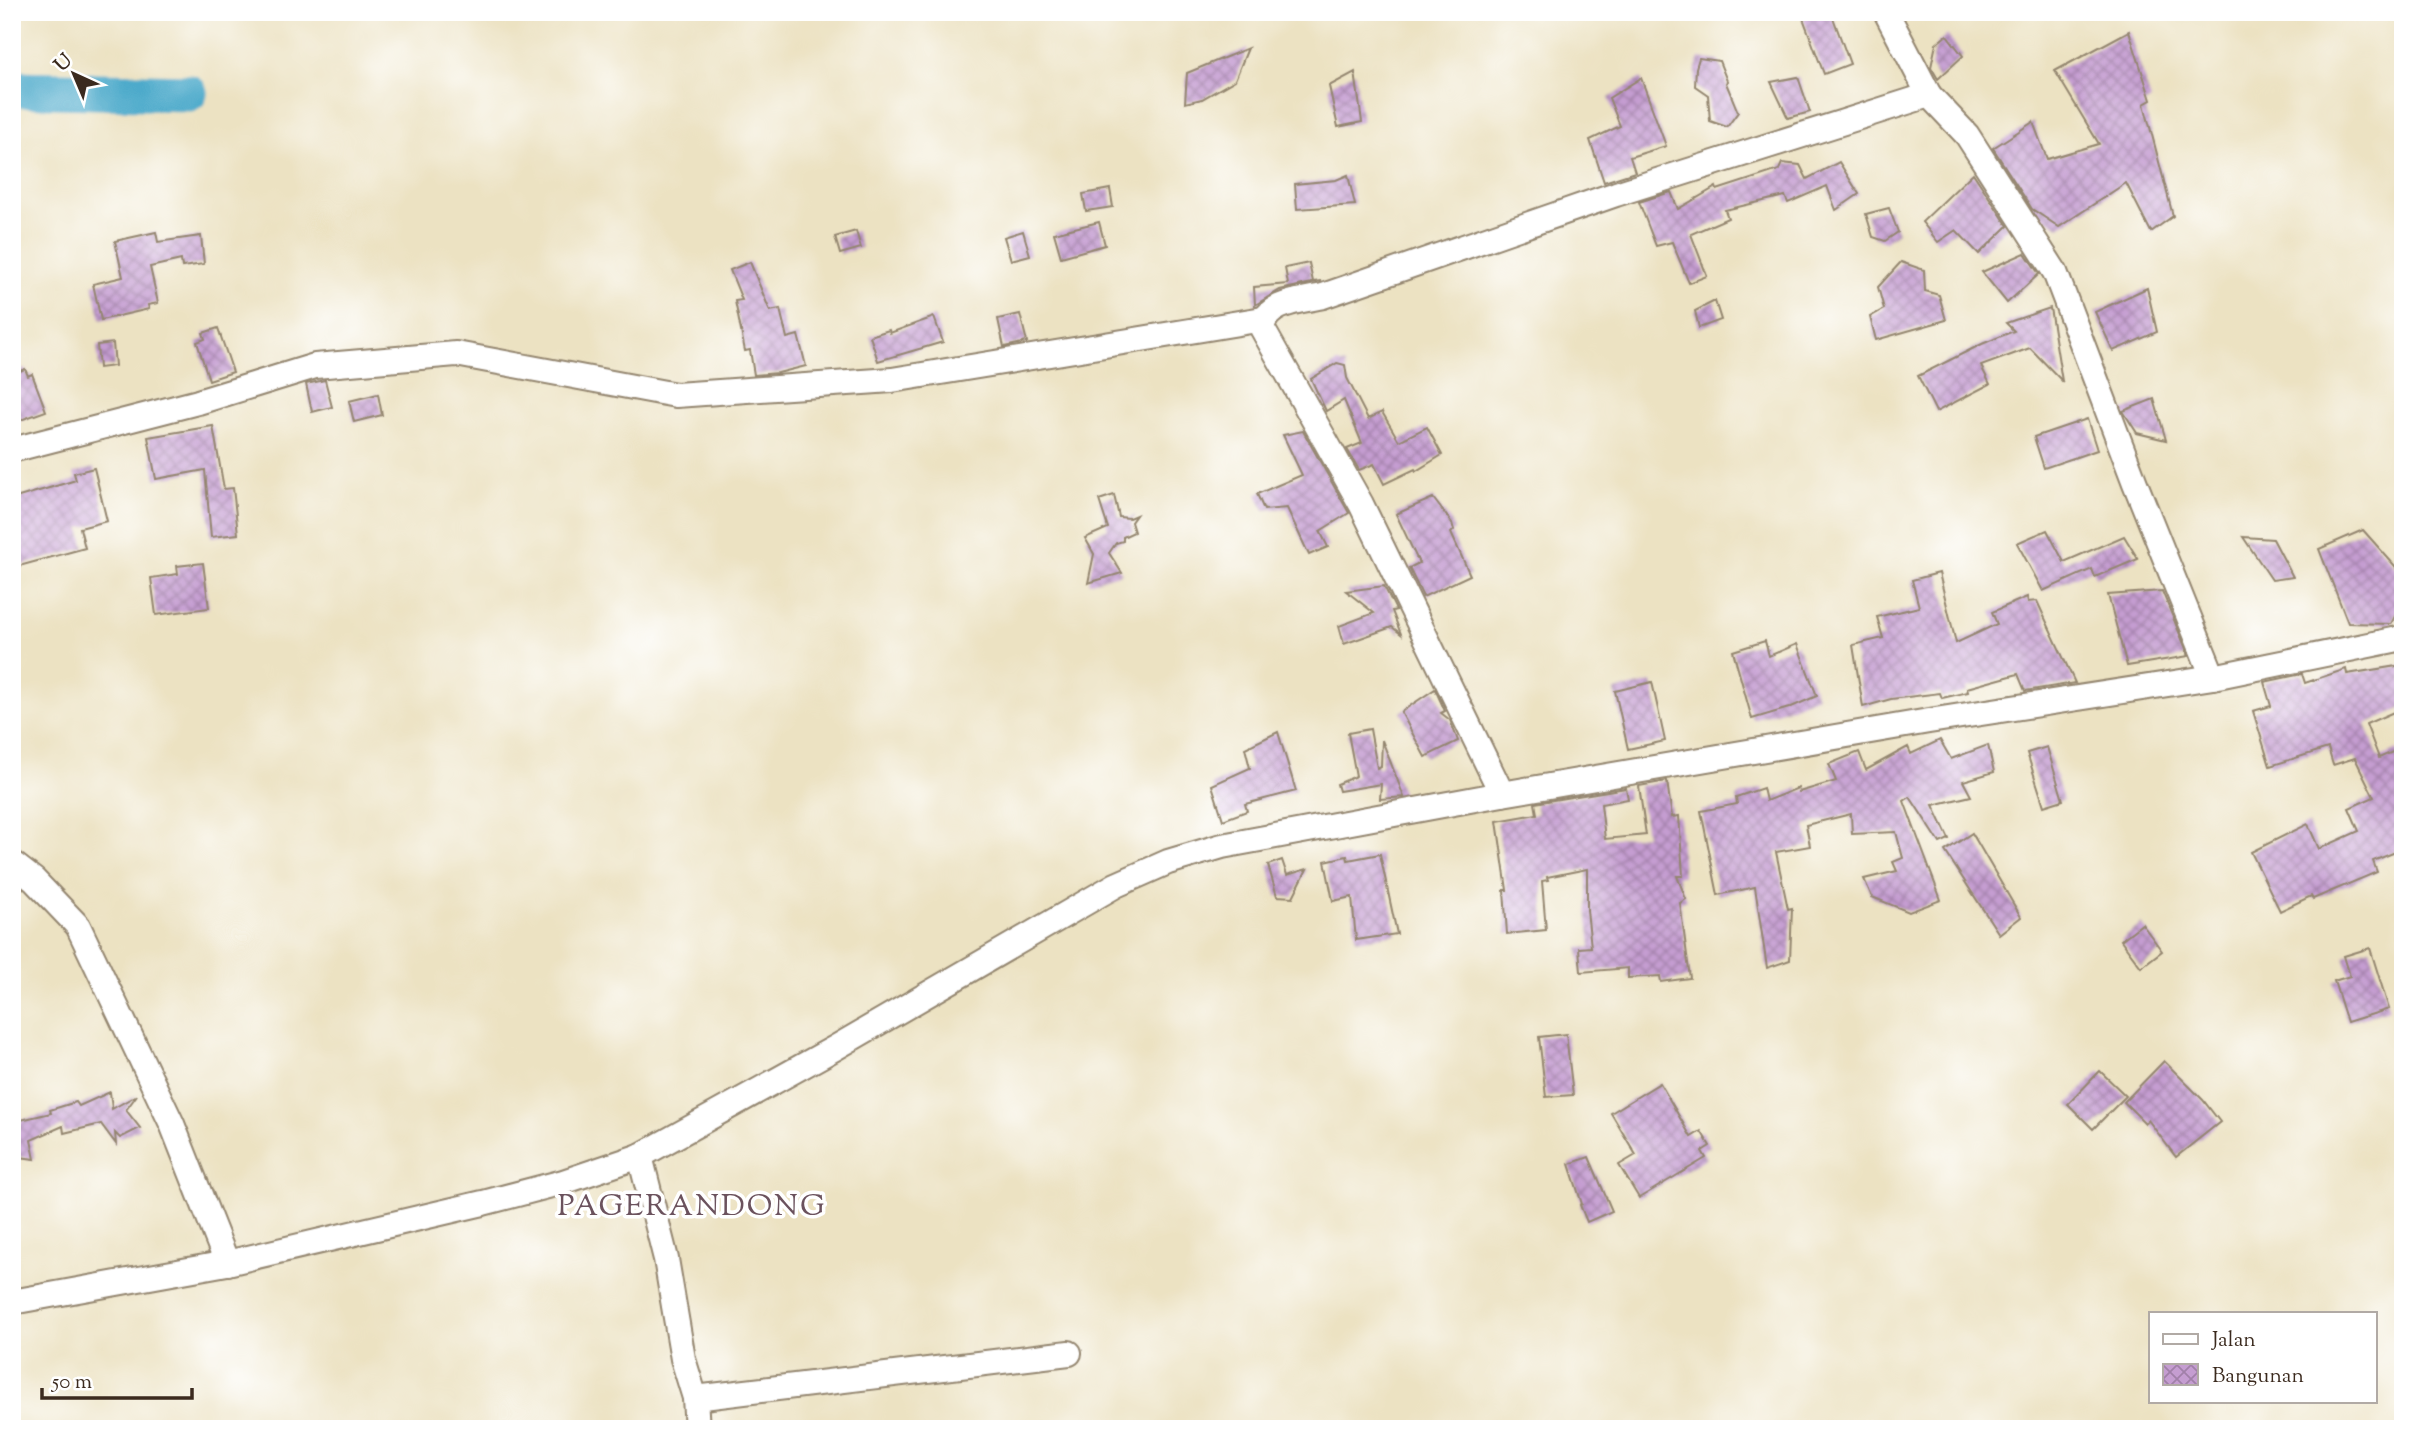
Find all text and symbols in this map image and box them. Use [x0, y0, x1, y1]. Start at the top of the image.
north arrow [38, 38, 108, 108]
text: U [49, 48, 79, 79]
district label: PAGERANDONG [558, 1186, 826, 1229]
legend [2149, 1312, 2376, 1402]
text: Jalan [2211, 1326, 2256, 1356]
scale bar [42, 1357, 192, 1401]
text: Bangunan [2212, 1362, 2304, 1392]
text: 50 m [51, 1368, 92, 1398]

